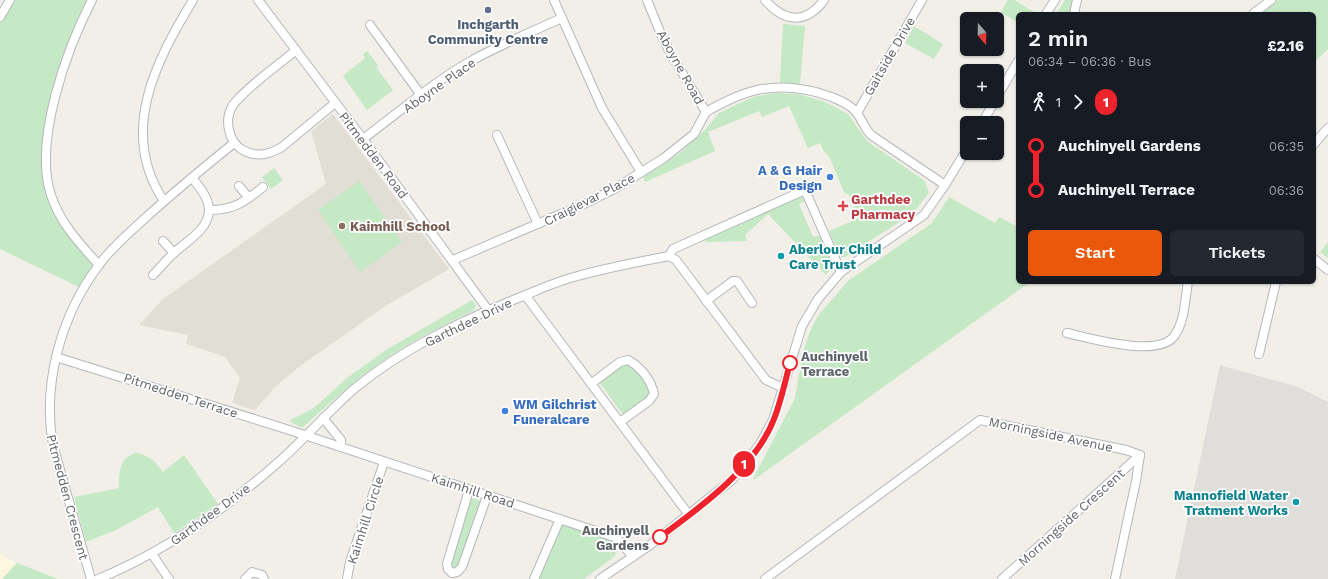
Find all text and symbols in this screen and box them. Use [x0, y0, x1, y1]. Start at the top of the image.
marker: Inchgarth Community Centre [483, 5, 493, 15]
north arrow [960, 12, 1004, 56]
map controls [960, 12, 1004, 160]
street label: Gaitside Drive [861, 14, 918, 98]
place label: Inchgarth Community Centre [428, 17, 549, 47]
text: 2 min [1028, 26, 1088, 51]
street label: Aboyne Road [654, 27, 707, 107]
text: £2.16 [1267, 37, 1304, 55]
text: 06:34 – 06:36 · Bus [1028, 54, 1151, 69]
street label: Aboyne Place [400, 55, 478, 116]
button: + [960, 64, 1004, 108]
icon: walk [1028, 91, 1050, 113]
icon: forward [1067, 91, 1089, 113]
text: 1 [1103, 94, 1109, 110]
text: 1 [1056, 95, 1061, 110]
street label: Pitmedden Road [336, 109, 411, 202]
button: − [960, 116, 1004, 160]
text: Auchinyell Gardens [1058, 137, 1201, 155]
text: 06:35 [1269, 139, 1304, 154]
place label: A & G Hair Design [758, 163, 822, 193]
street label: Craigievar Place [541, 170, 637, 229]
marker: A & G Hair Design [825, 172, 835, 182]
text: Auchinyell Terrace [1058, 181, 1195, 199]
text: 06:36 [1269, 183, 1304, 198]
place label: Garthdee Pharmacy [851, 192, 916, 222]
marker: Garthdee Pharmacy [838, 201, 848, 211]
place label: Kaimhill School [350, 219, 451, 234]
marker: Kaimhill School [337, 221, 347, 231]
button: Start [1028, 230, 1162, 276]
button: Tickets [1170, 230, 1304, 276]
place label: Aberlour Child Care Trust [789, 242, 881, 272]
marker: Aberlour Child Care Trust [776, 251, 786, 261]
street label: Garthdee Drive [422, 295, 514, 350]
place label: Auchinyell Terrace [801, 349, 869, 379]
marker: Auchinyell Terrace [782, 355, 798, 371]
street label: Pitmedden Terrace [122, 370, 240, 421]
place label: WM Gilchrist Funeralcare [513, 397, 597, 427]
marker: WM Gilchrist Funeralcare [500, 406, 510, 416]
street label: Morningside Avenue [987, 414, 1114, 455]
street label: Pitmedden Crescent [44, 433, 92, 562]
line badge: 1 [731, 451, 757, 477]
text: 1 [741, 456, 747, 472]
street label: Morningside Crescent [1015, 465, 1128, 569]
street label: Kaimhill Road [429, 470, 516, 511]
street label: Kaimhill Circle [344, 474, 387, 566]
street label: Garthdee Drive [167, 480, 253, 548]
place label: Mannofield Water Tratment Works [1174, 488, 1288, 518]
marker: Mannofield Water Tratment Works [1291, 497, 1301, 507]
place label: Auchinyell Gardens [582, 523, 650, 553]
marker: Auchinyell Gardens [652, 529, 668, 545]

